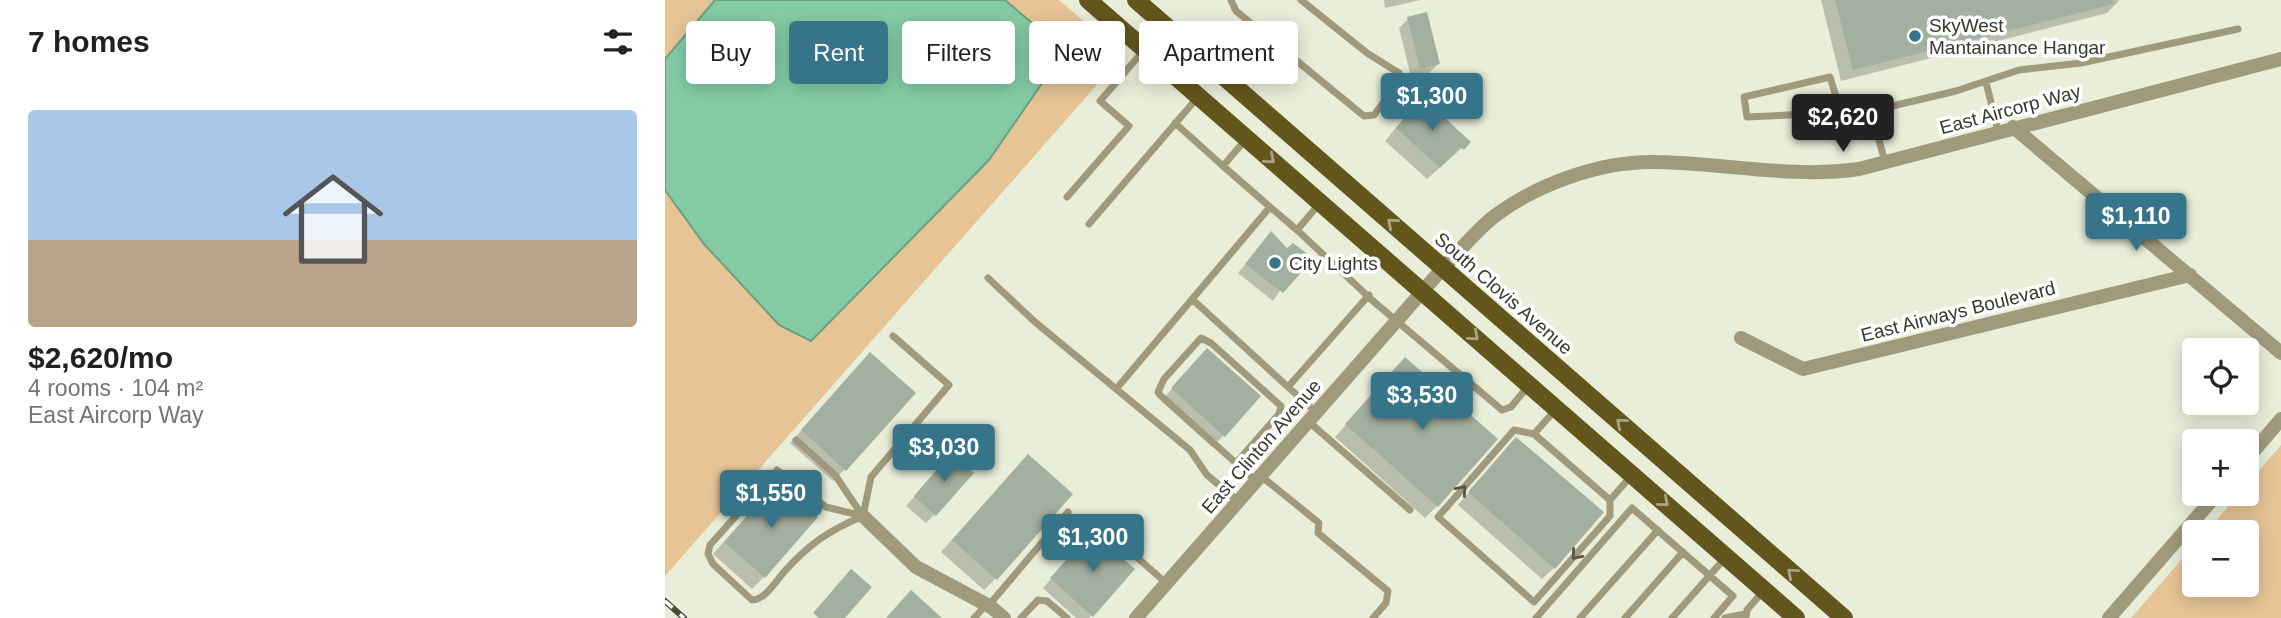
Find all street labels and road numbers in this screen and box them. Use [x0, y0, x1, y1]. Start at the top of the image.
street label: East Aircorp Way [1937, 80, 2083, 138]
street label: South Clovis Avenue [1431, 228, 1577, 359]
street label: East Airways Boulevard [1859, 277, 2057, 346]
street label: East Clinton Avenue [1197, 375, 1325, 518]

